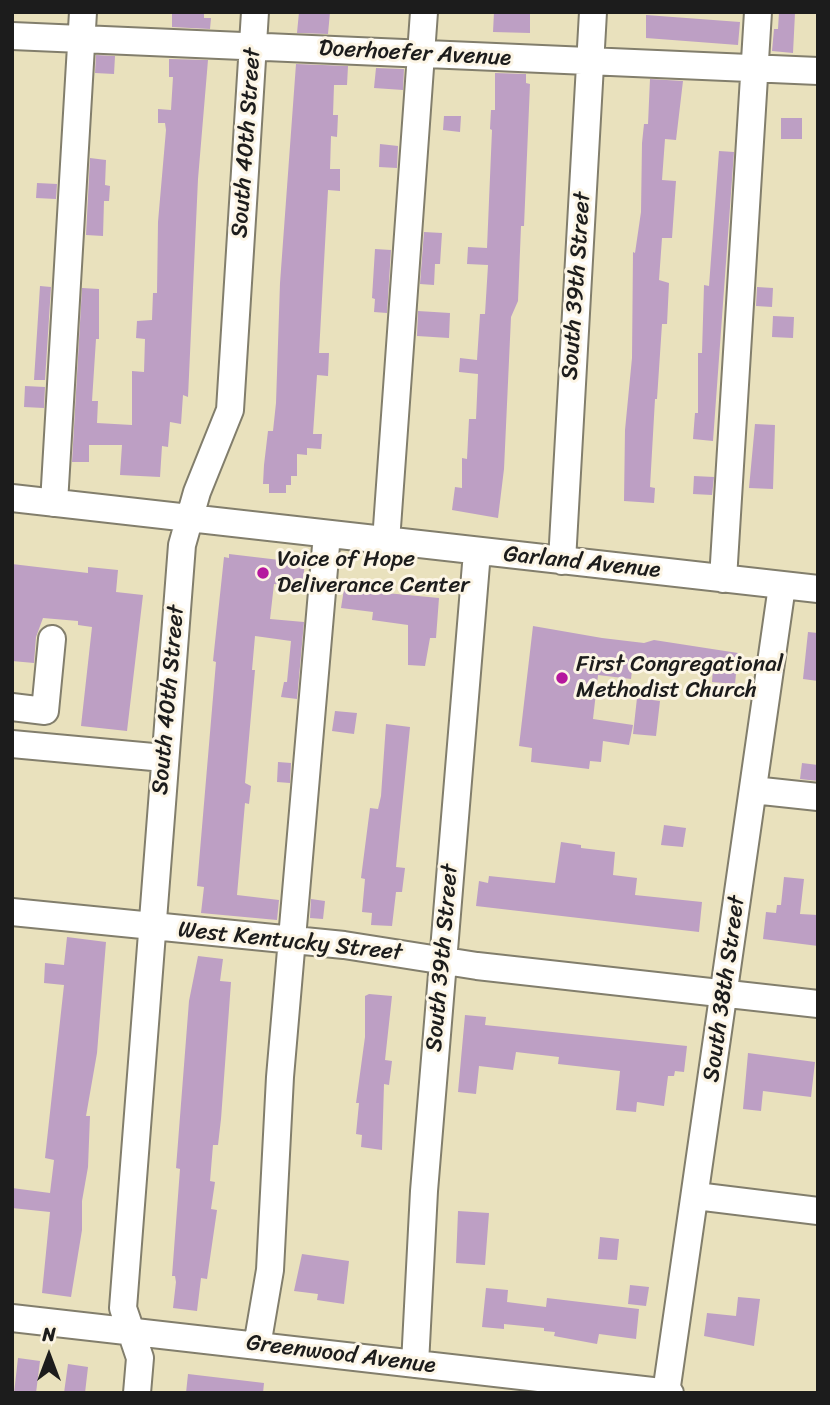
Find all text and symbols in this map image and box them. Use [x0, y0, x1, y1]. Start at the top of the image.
street label: Doerhoefer Avenue [318, 35, 512, 73]
street label: South 40th Street [227, 47, 267, 239]
street label: South 39th Street [557, 191, 597, 381]
street label: Garland Avenue [502, 541, 662, 585]
place label: Voice of Hope Deliverance Center [277, 546, 470, 600]
marker: Voice of Hope Deliverance Center [255, 565, 271, 581]
street label: South 40th Street [147, 604, 191, 796]
place label: First Congregational Methodist Church [576, 651, 783, 705]
marker: First Congregational Methodist Church [554, 670, 570, 686]
street label: South 39th Street [421, 863, 465, 1053]
street label: South 38th Street [698, 894, 752, 1084]
street label: West Kentucky Street [177, 917, 403, 967]
text: N [42, 1318, 56, 1351]
north arrow [14, 1321, 84, 1391]
street label: Greenwood Avenue [245, 1330, 437, 1380]

